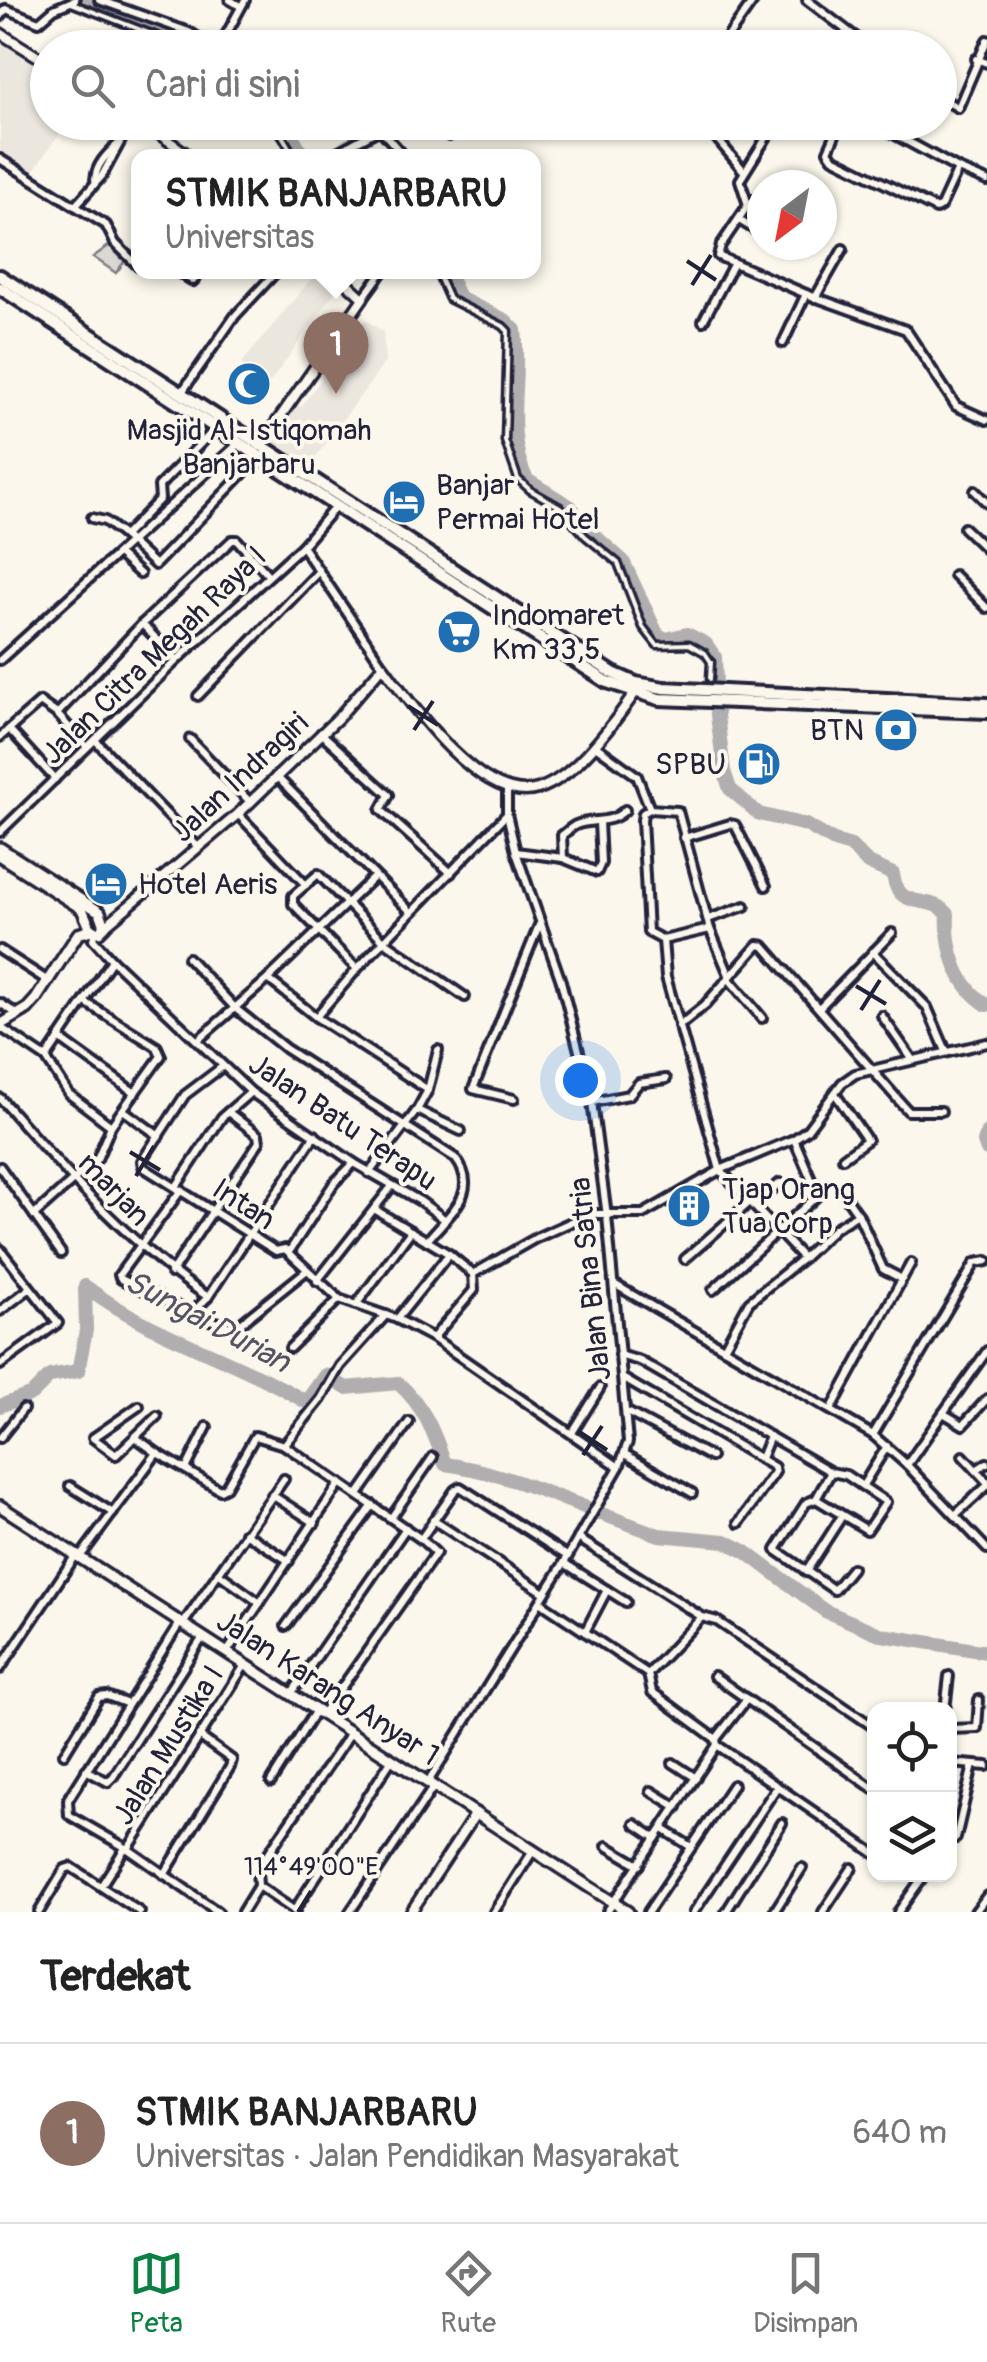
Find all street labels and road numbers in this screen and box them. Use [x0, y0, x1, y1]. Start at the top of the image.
street label: Jalan Citra Megah Raya I [34, 538, 274, 772]
street label: Jalan Indragiri [164, 705, 316, 850]
street label: Jalan Batu Terapu [241, 1046, 444, 1199]
street label: marjan [70, 1145, 158, 1234]
street label: Intan [205, 1171, 282, 1238]
street label: Jalan Bina Satria [561, 1176, 620, 1382]
street label: Jalan Karang Anyar 1 [209, 1603, 446, 1774]
street label: Jalan Mustika I [105, 1659, 232, 1832]

